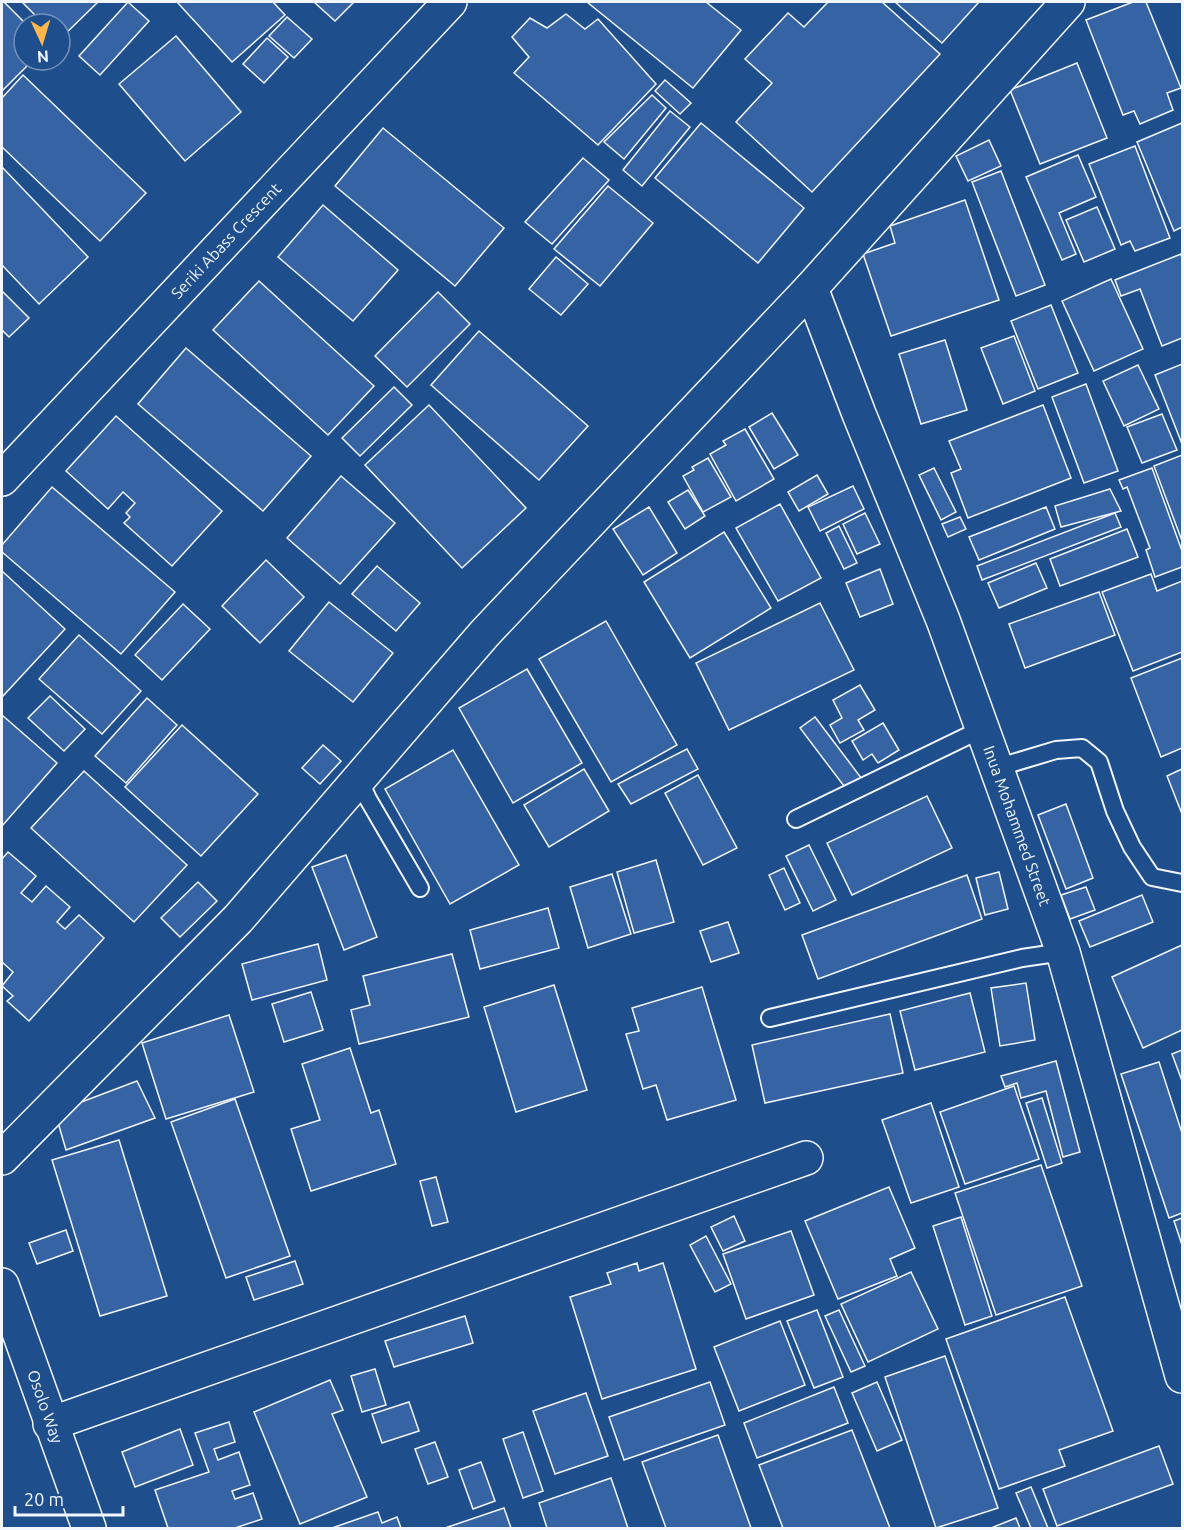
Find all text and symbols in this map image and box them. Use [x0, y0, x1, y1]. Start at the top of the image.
north arrow [12, 12, 72, 72]
text: N [36, 48, 50, 66]
street label: Seriki Abass Crescent [167, 179, 285, 302]
street label: Inua Mohammed Street [980, 743, 1055, 909]
street label: Osolo Way [24, 1367, 67, 1446]
scale bar [15, 1479, 123, 1517]
text: 20 m [24, 1489, 64, 1509]

